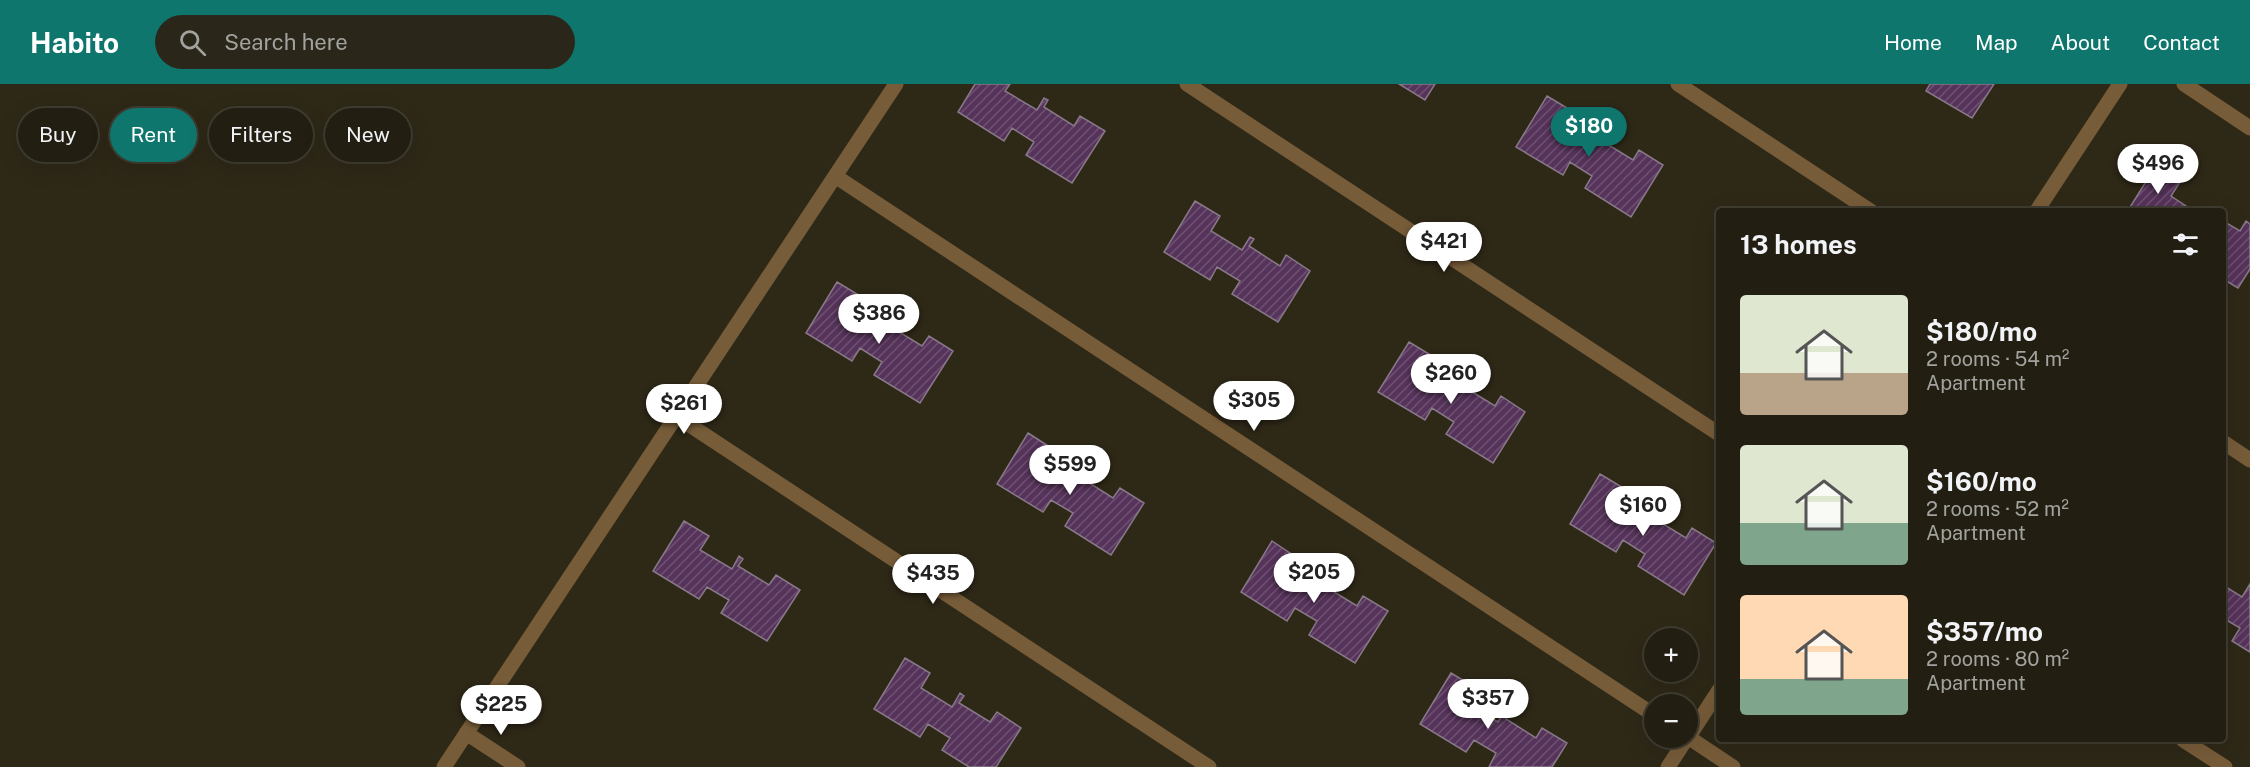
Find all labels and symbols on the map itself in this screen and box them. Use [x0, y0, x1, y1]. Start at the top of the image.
pin: $180 [1553, 107, 1625, 158]
pin: $496 [2122, 144, 2194, 195]
pin: $421 [1408, 222, 1480, 273]
pin: $386 [843, 294, 915, 345]
pin: $260 [1415, 354, 1487, 405]
pin: $305 [1218, 381, 1290, 432]
pin: $261 [648, 384, 720, 435]
pin: $599 [1034, 445, 1106, 496]
pin: $160 [1607, 486, 1679, 537]
pin: $205 [1278, 553, 1350, 604]
pin: $435 [897, 554, 969, 605]
pin: $357 [1452, 679, 1524, 730]
pin: $225 [465, 685, 537, 736]

